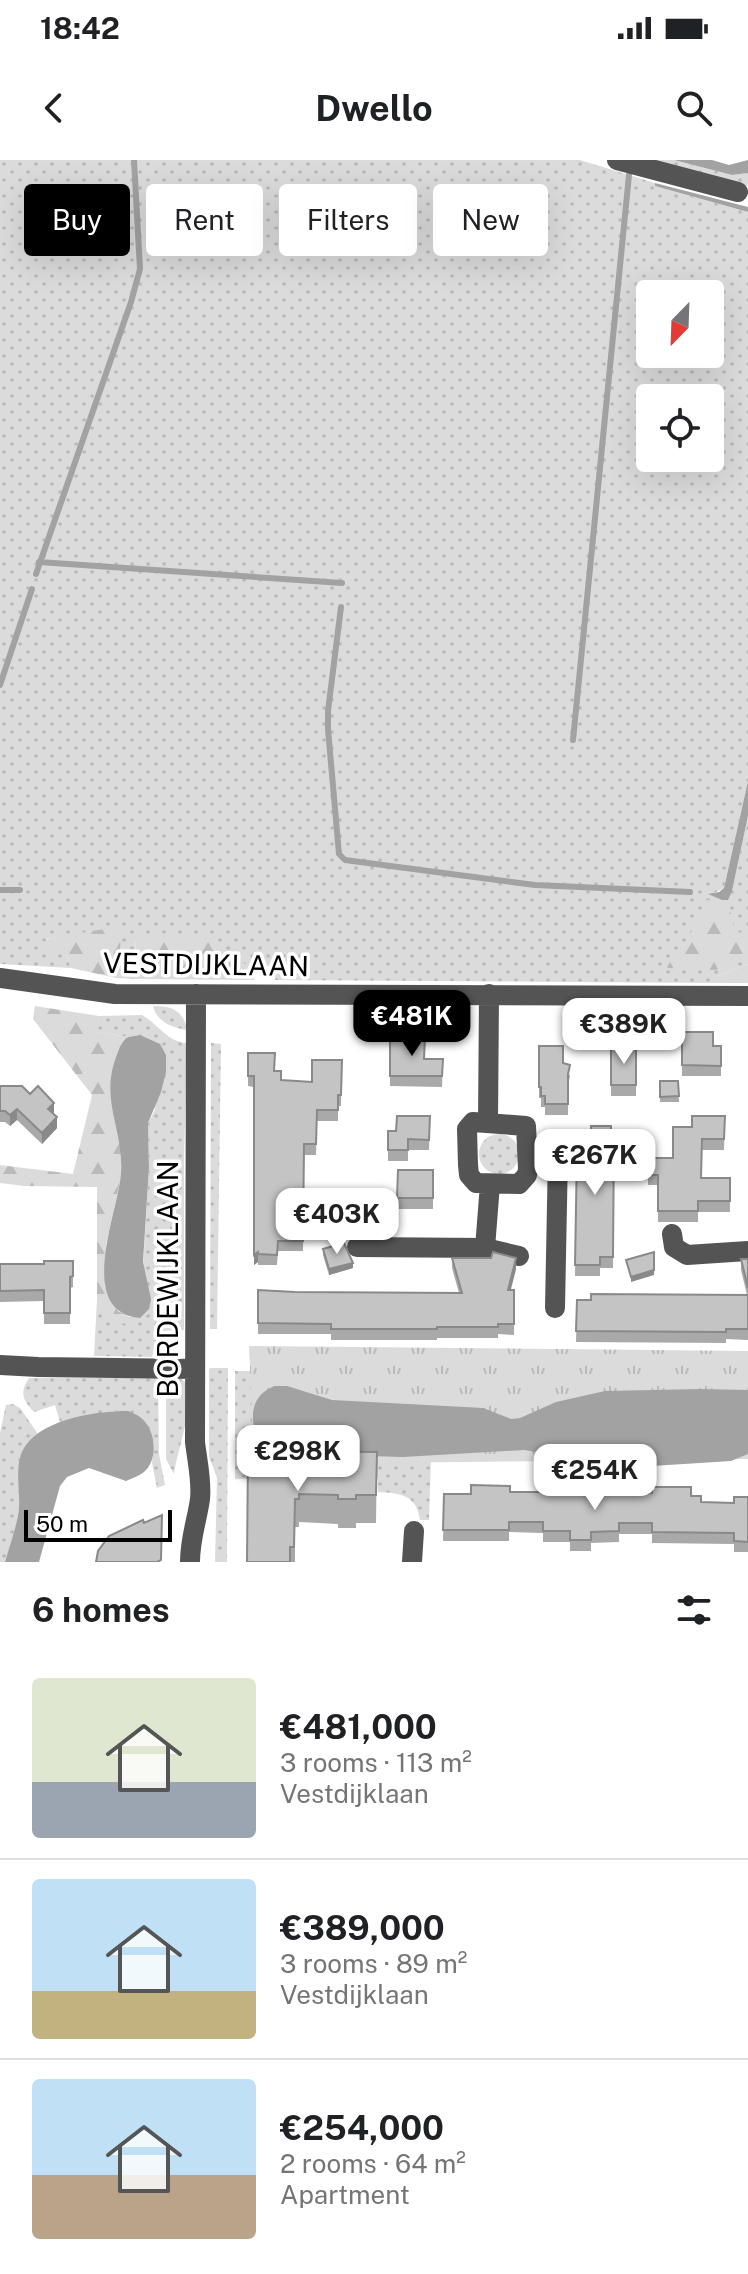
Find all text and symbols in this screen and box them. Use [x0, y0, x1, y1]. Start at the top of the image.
text: 18:42 [40, 10, 120, 46]
icon: back [32, 86, 76, 130]
icon: search [672, 86, 716, 130]
text: Dwello [315, 87, 433, 129]
chip: Buy [24, 184, 130, 256]
chip: Rent [146, 184, 263, 256]
chip: Filters [279, 184, 417, 256]
chip: New [433, 184, 548, 256]
north arrow [636, 280, 724, 368]
map controls [636, 280, 724, 472]
button: locate [636, 384, 724, 472]
street label: VESTDIJKLAAN [103, 946, 309, 982]
pin: €481K [356, 990, 468, 1058]
pin: €389K [568, 998, 680, 1066]
text: €481K [371, 1000, 453, 1031]
text: €389K [580, 1008, 668, 1039]
pin: €267K [539, 1129, 651, 1197]
text: €267K [552, 1139, 638, 1170]
street label: BORDEWIJKLAAN [151, 1160, 184, 1398]
pin: €403K [281, 1188, 393, 1256]
text: €403K [294, 1198, 380, 1229]
pin: €298K [242, 1425, 354, 1493]
text: €298K [255, 1435, 341, 1466]
pin: €254K [539, 1444, 651, 1512]
text: €254K [552, 1454, 638, 1485]
scale bar [24, 1506, 172, 1542]
text: 50 m [36, 1511, 88, 1537]
icon: filters [672, 1588, 716, 1632]
text: 6 homes [32, 1590, 170, 1630]
text: €481,000 [280, 1707, 437, 1747]
icon: home [96, 1710, 192, 1806]
text: 3 rooms · 113 m² [280, 1747, 472, 1778]
text: Vestdijklaan [280, 1778, 429, 1809]
text: €389,000 [280, 1908, 445, 1948]
icon: home [96, 1911, 192, 2007]
text: 3 rooms · 89 m² [280, 1948, 467, 1979]
text: Vestdijklaan [280, 1979, 429, 2010]
text: €254,000 [280, 2108, 444, 2148]
icon: home [96, 2111, 192, 2207]
text: 2 rooms · 64 m² [280, 2148, 466, 2179]
text: Apartment [280, 2179, 410, 2210]

